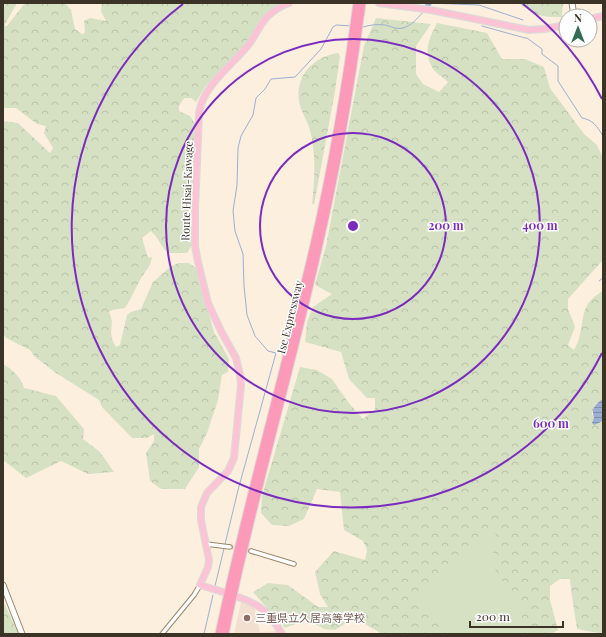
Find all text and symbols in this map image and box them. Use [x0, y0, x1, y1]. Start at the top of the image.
north arrow [558, 8, 598, 48]
text: N [574, 10, 582, 25]
street label: Route Hisai-Kawage [177, 140, 196, 241]
text: 200 m [428, 217, 464, 233]
text: 400 m [522, 217, 558, 233]
centre of rings [346, 219, 360, 233]
street label: Ise Expressway [273, 278, 306, 355]
text: 600 m [533, 415, 569, 431]
scale bar [470, 603, 563, 629]
text: 200 m [476, 608, 510, 624]
place label: 三重県立久居高等学校 [255, 610, 365, 625]
marker: 三重県立久居高等学校 [242, 613, 252, 623]

